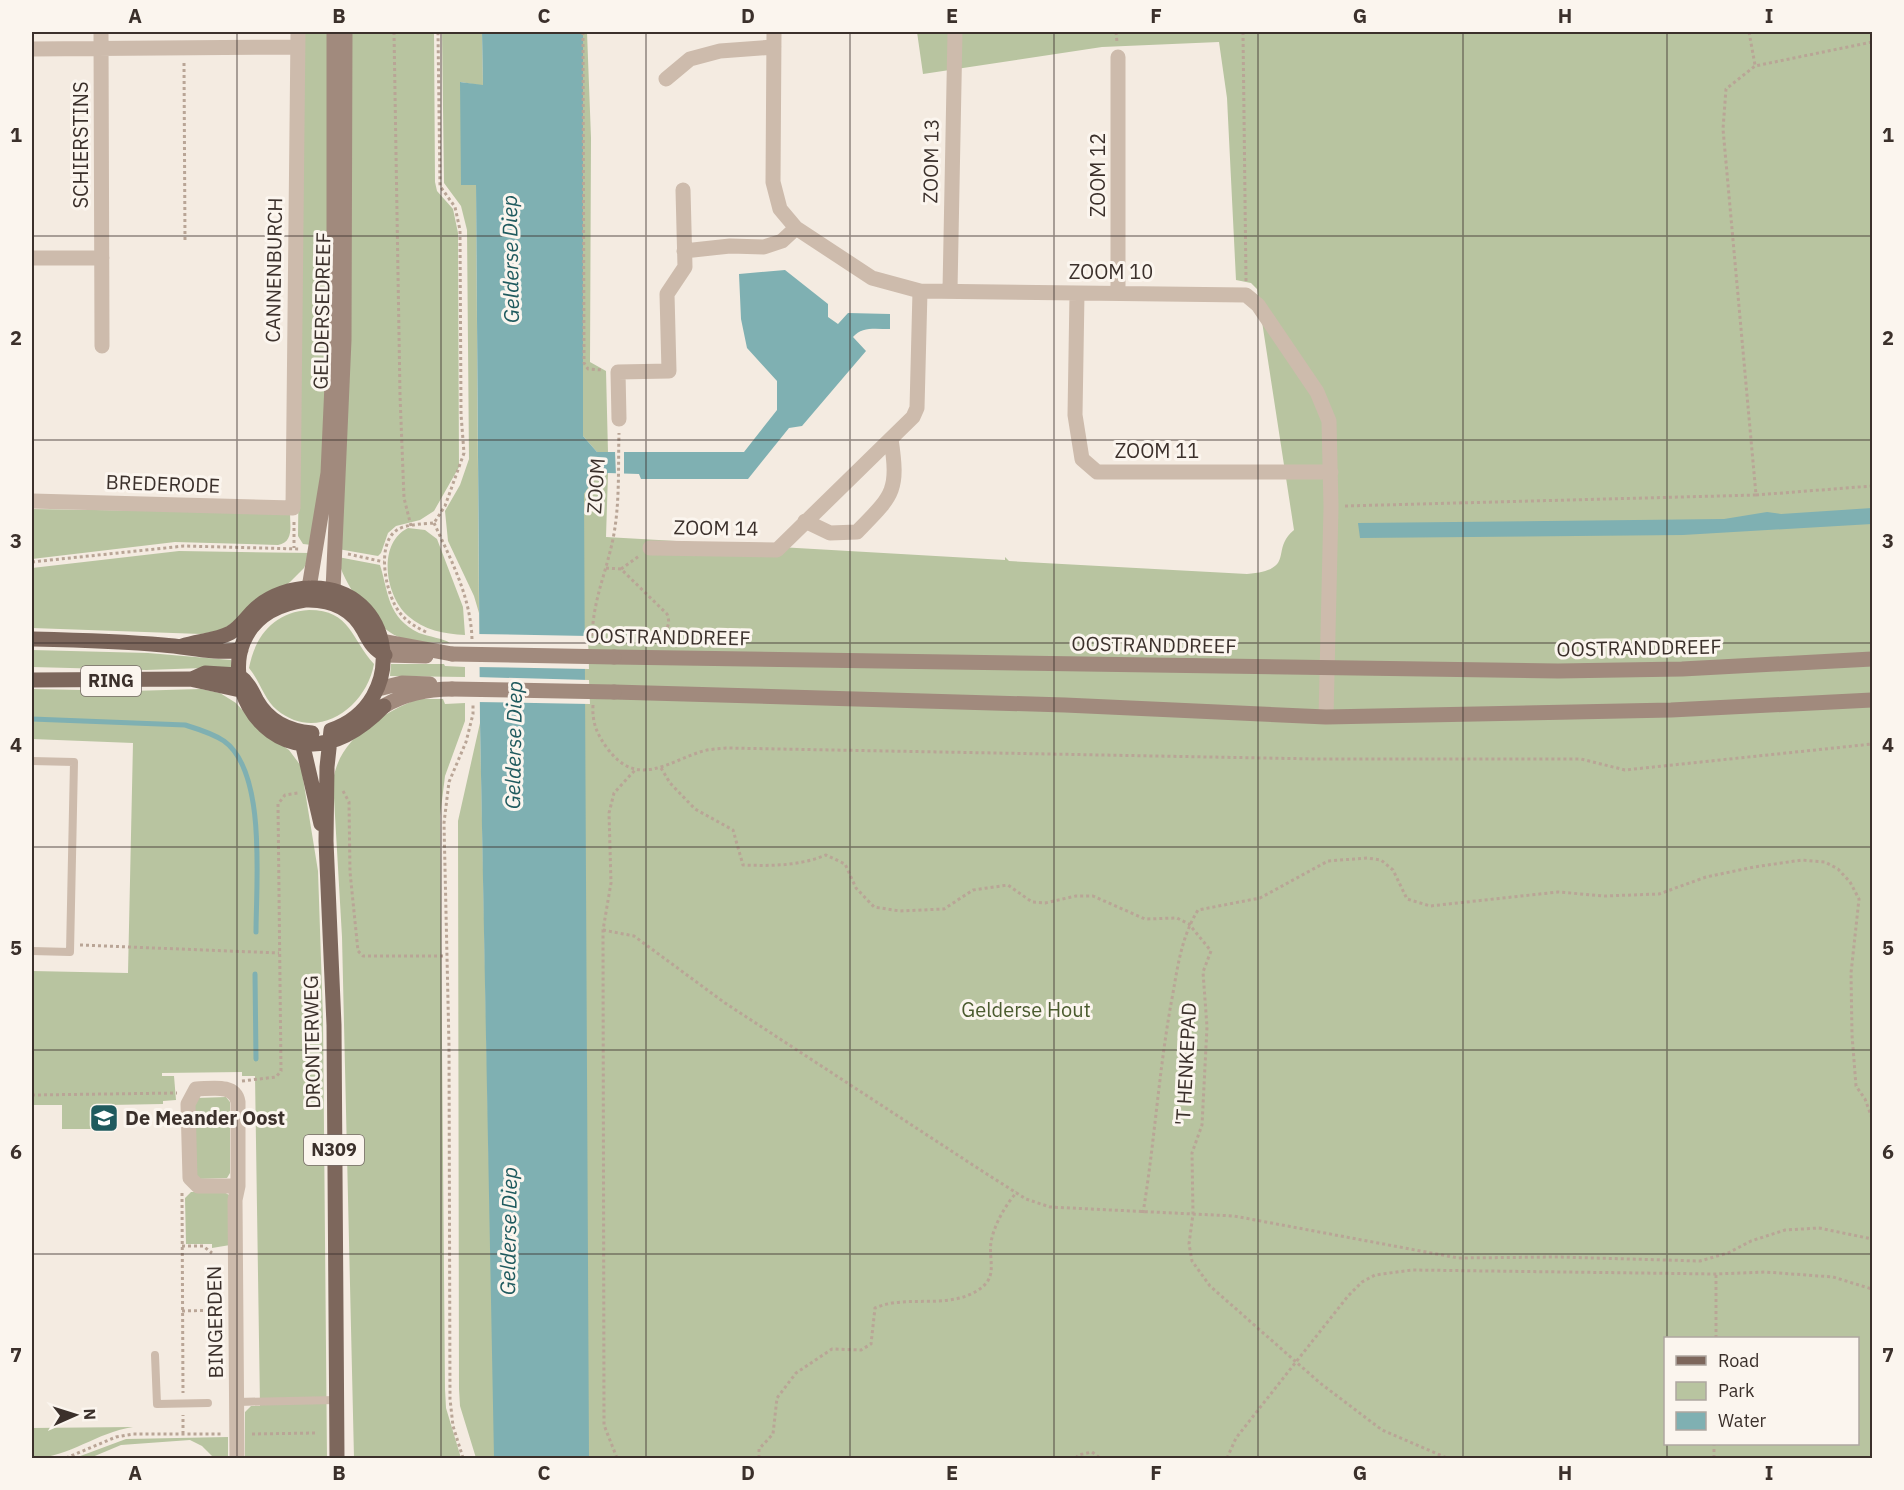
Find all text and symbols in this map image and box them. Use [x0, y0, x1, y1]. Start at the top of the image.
text: A [128, 2, 142, 29]
text: B [332, 2, 346, 29]
text: C [537, 2, 551, 29]
text: D [741, 2, 755, 29]
text: E [946, 2, 958, 29]
text: F [1150, 2, 1162, 29]
text: G [1353, 2, 1367, 29]
text: H [1558, 2, 1572, 29]
text: I [1765, 2, 1773, 29]
street label: SCHIERSTINS [67, 81, 94, 209]
street label: ZOOM 13 [916, 118, 945, 204]
text: 1 [10, 121, 22, 148]
text: 1 [1882, 121, 1894, 148]
street label: ZOOM 12 [1084, 133, 1111, 217]
water label: Gelderse Diep [495, 195, 525, 323]
street label: CANNENBURCH [259, 197, 288, 343]
street label: GELDERSEDREEF [307, 232, 336, 390]
street label: ZOOM 10 [1069, 258, 1153, 285]
text: 2 [10, 324, 22, 351]
text: 2 [1882, 324, 1894, 351]
street label: ZOOM 11 [1115, 437, 1199, 464]
street label: ZOOM [580, 457, 611, 515]
street label: BREDERODE [105, 468, 221, 499]
street label: ZOOM 14 [673, 513, 759, 542]
text: 3 [10, 527, 22, 554]
text: 3 [1882, 527, 1894, 554]
street label: OOSTRANDDREEF [585, 622, 751, 651]
street label: OOSTRANDDREEF [1071, 630, 1237, 659]
street label: OOSTRANDDREEF [1556, 633, 1722, 662]
road number: RING [81, 666, 141, 696]
water label: Gelderse Diep [498, 681, 528, 809]
text: 4 [10, 731, 22, 758]
text: 4 [1882, 731, 1894, 758]
text: 5 [10, 934, 22, 961]
text: 5 [1882, 934, 1894, 961]
street label: DRONTERWEG [297, 975, 326, 1109]
park label: Gelderse Hout [961, 996, 1091, 1023]
street label: 'T HENKEPAD [1169, 1002, 1202, 1126]
school or university icon: De Meander Oost [88, 1102, 120, 1134]
place label: De Meander Oost [125, 1104, 285, 1131]
road number: N309 [304, 1135, 364, 1165]
text: 6 [10, 1138, 22, 1165]
text: 6 [1882, 1138, 1894, 1165]
water label: Gelderse Diep [493, 1167, 523, 1295]
street label: BINGERDEN [200, 1265, 229, 1379]
legend [1664, 1337, 1859, 1445]
text: 7 [10, 1341, 22, 1368]
text: 7 [1882, 1341, 1894, 1368]
text: Road [1718, 1349, 1759, 1372]
text: Park [1718, 1379, 1755, 1402]
north arrow [45, 1385, 105, 1445]
text: N [80, 1408, 100, 1421]
text: Water [1718, 1409, 1767, 1432]
text: A [128, 1459, 142, 1486]
text: B [332, 1459, 346, 1486]
text: C [537, 1459, 551, 1486]
text: D [741, 1459, 755, 1486]
text: E [946, 1459, 958, 1486]
text: F [1150, 1459, 1162, 1486]
text: G [1353, 1459, 1367, 1486]
text: H [1558, 1459, 1572, 1486]
text: I [1765, 1459, 1773, 1486]

